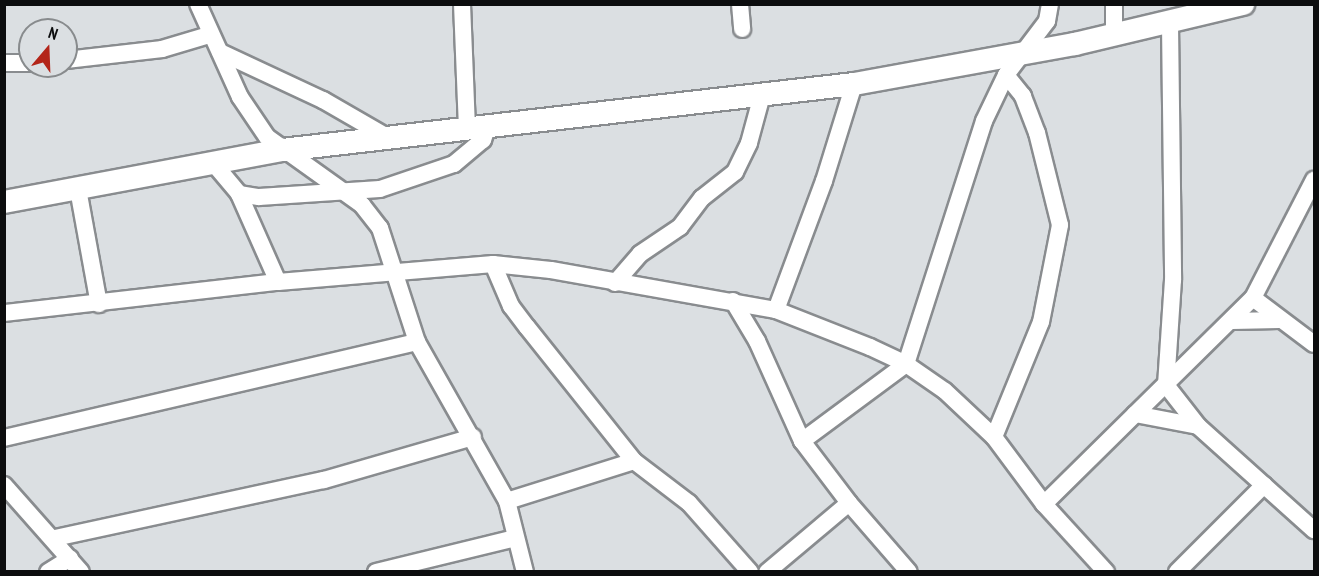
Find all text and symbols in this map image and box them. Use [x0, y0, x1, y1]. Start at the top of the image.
north arrow [18, 18, 78, 78]
text: N [46, 22, 61, 44]

